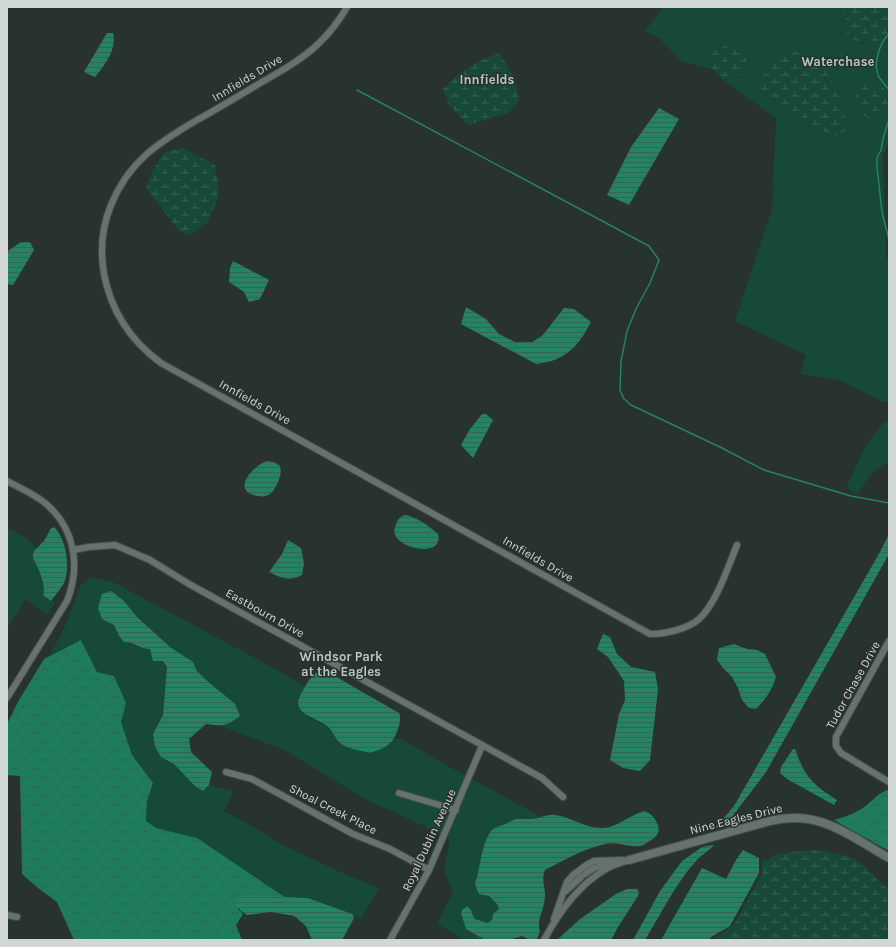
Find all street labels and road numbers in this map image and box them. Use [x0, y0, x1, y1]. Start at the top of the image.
street label: Innfields Drive [209, 52, 285, 104]
street label: Innfields Drive [217, 377, 293, 427]
street label: Innfields Drive [500, 533, 576, 585]
street label: Eastbourn Drive [223, 586, 307, 640]
street label: Tudor Chase Drive [823, 639, 883, 731]
street label: Shoal Creek Place [287, 781, 379, 837]
street label: Royal Dublin Avenue [399, 787, 459, 893]
street label: Nine Eagles Drive [688, 801, 784, 837]

